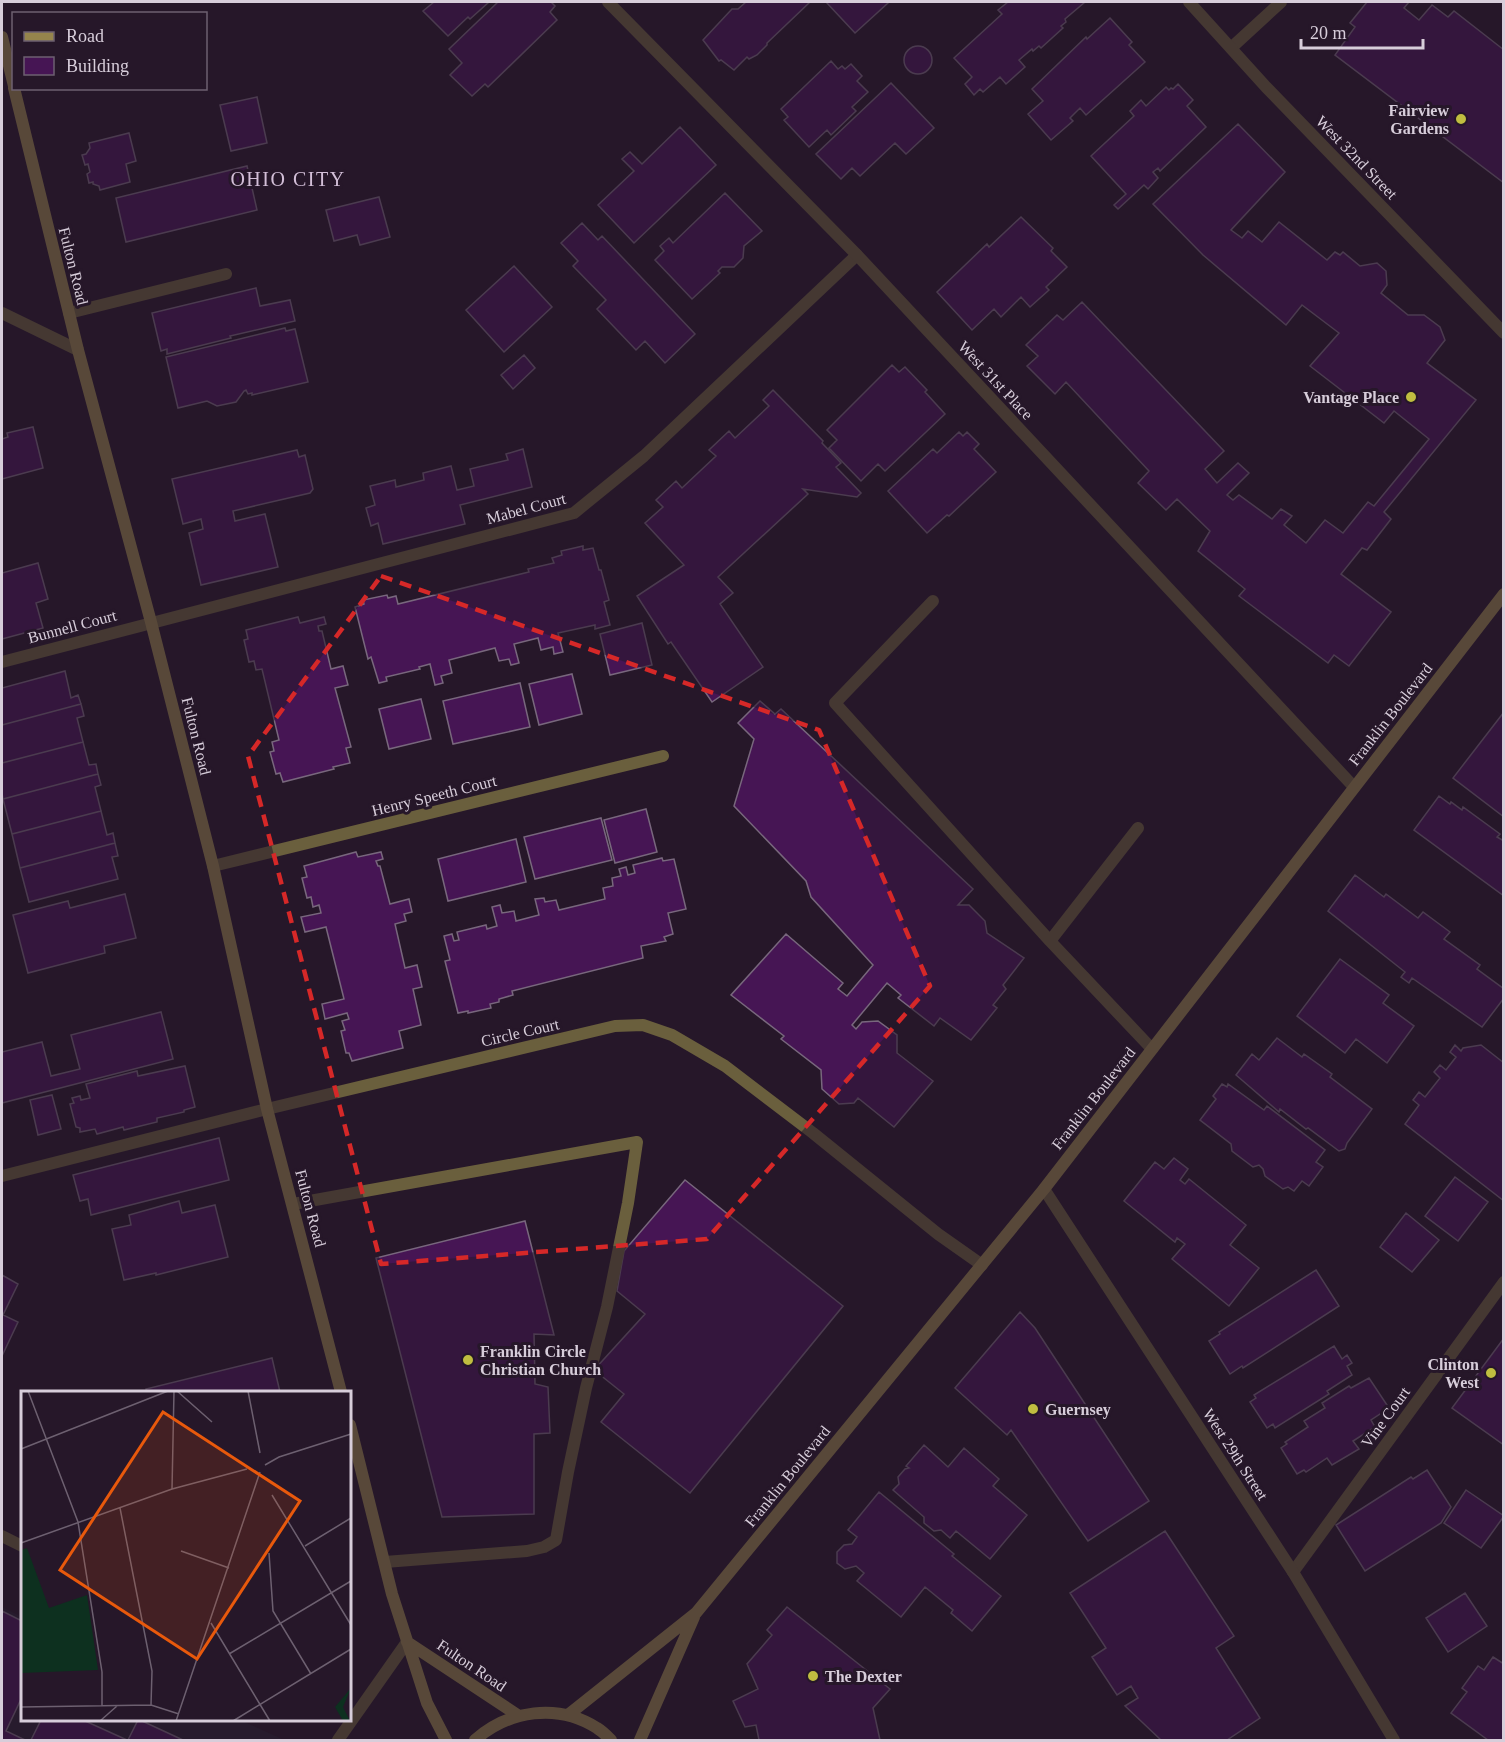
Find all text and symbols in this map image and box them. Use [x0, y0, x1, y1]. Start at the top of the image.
legend [12, 12, 207, 90]
scale bar [1301, 12, 1422, 50]
text: 20 m [1310, 23, 1347, 43]
text: Road [66, 26, 104, 46]
text: Building [66, 56, 129, 76]
place label: Fairview Gardens [1389, 102, 1449, 137]
street label: West 32nd Street [1313, 112, 1401, 203]
marker: Fairview Gardens [1454, 112, 1468, 126]
district label: OHIO CITY [230, 168, 346, 190]
street label: Fulton Road [56, 225, 91, 307]
street label: West 31st Place [955, 338, 1036, 423]
place label: Vantage Place [1303, 389, 1399, 407]
marker: Vantage Place [1404, 390, 1418, 404]
street label: Mabel Court [485, 490, 568, 527]
street label: Bunnell Court [26, 606, 119, 646]
street label: Franklin Boulevard [1345, 660, 1436, 769]
street label: Fulton Road [179, 695, 214, 777]
street label: Henry Speeth Court [370, 772, 499, 820]
street label: Circle Court [479, 1015, 561, 1050]
street label: Franklin Boulevard [1048, 1044, 1139, 1153]
street label: Fulton Road [292, 1168, 329, 1249]
place label: Franklin Circle Christian Church [480, 1343, 601, 1378]
marker: Franklin Circle Christian Church [461, 1353, 475, 1367]
place label: Clinton West [1427, 1356, 1480, 1391]
marker: Clinton West [1484, 1366, 1498, 1380]
street label: Vine Court [1358, 1383, 1413, 1451]
inset map [21, 1391, 351, 1721]
place label: Guernsey [1045, 1401, 1111, 1419]
marker: Guernsey [1026, 1402, 1040, 1416]
street label: West 29th Street [1200, 1405, 1272, 1504]
street label: Franklin Boulevard [741, 1422, 833, 1530]
street label: Fulton Road [434, 1636, 509, 1695]
place label: The Dexter [825, 1668, 902, 1685]
marker: The Dexter [806, 1669, 820, 1683]

